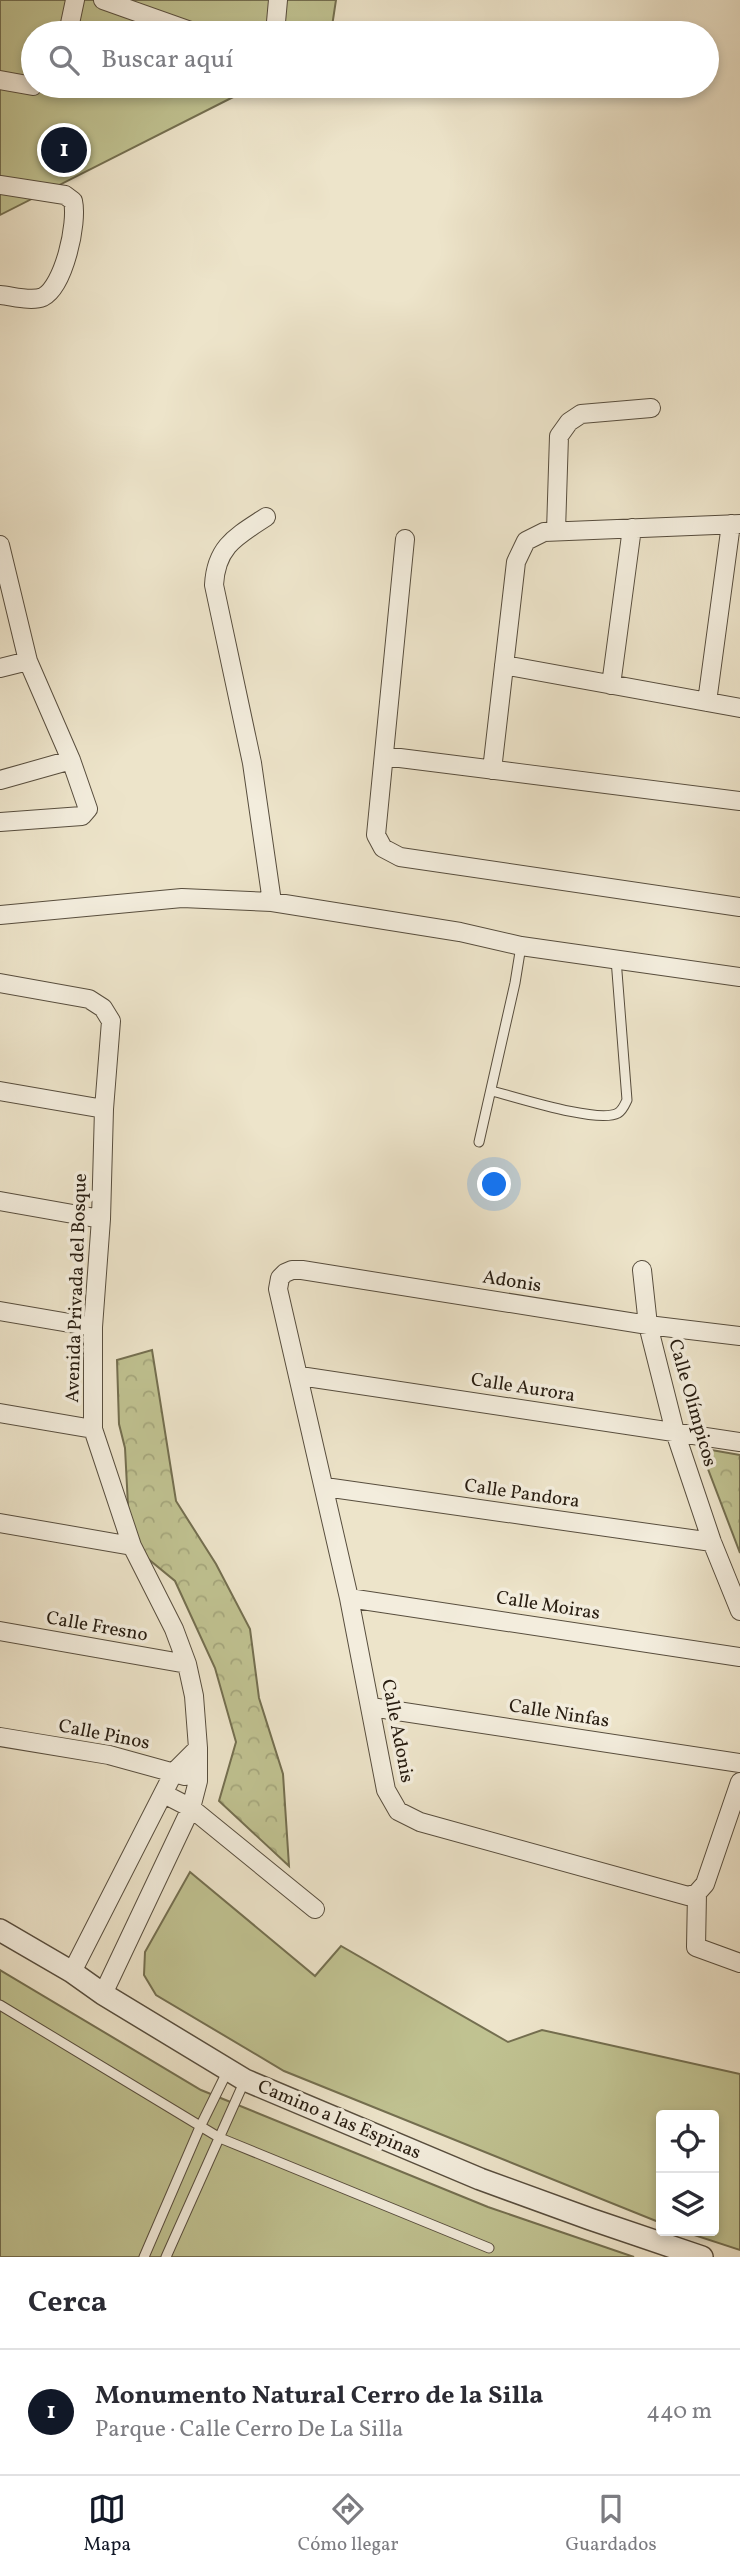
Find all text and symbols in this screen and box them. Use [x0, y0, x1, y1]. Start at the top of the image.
search box [21, 21, 719, 98]
icon: search [45, 41, 83, 79]
text: Buscar aquí [101, 42, 233, 78]
pin: 1 [41, 124, 87, 176]
your location [477, 1167, 511, 1201]
street label: Avenida Privada del Bosque [60, 1173, 94, 1403]
street label: Adonis [481, 1265, 543, 1299]
street label: Calle Olímpicos [661, 1336, 723, 1470]
street label: Calle Aurora [469, 1367, 577, 1409]
street label: Calle Pandora [463, 1473, 581, 1515]
street label: Calle Moiras [494, 1585, 602, 1627]
street label: Calle Fresno [44, 1605, 150, 1649]
street label: Calle Adonis [374, 1677, 420, 1785]
street label: Calle Ninfas [507, 1693, 611, 1735]
street label: Calle Pinos [56, 1713, 152, 1757]
street label: Camino a las Espinas [253, 2074, 425, 2166]
map controls [656, 2110, 719, 2236]
button: locate [656, 2110, 719, 2173]
button: layers [656, 2173, 719, 2236]
text: Cerca [28, 2282, 107, 2324]
text: Monumento Natural Cerro de la Silla [95, 2378, 544, 2414]
text: 1 [46, 2396, 56, 2428]
text: 440 m [646, 2396, 712, 2428]
text: Parque · Calle Cerro De La Silla [95, 2414, 403, 2446]
tab: Mapa [83, 2490, 131, 2558]
tab: Cómo llegar [298, 2490, 399, 2558]
tab: Guardados [565, 2490, 657, 2558]

